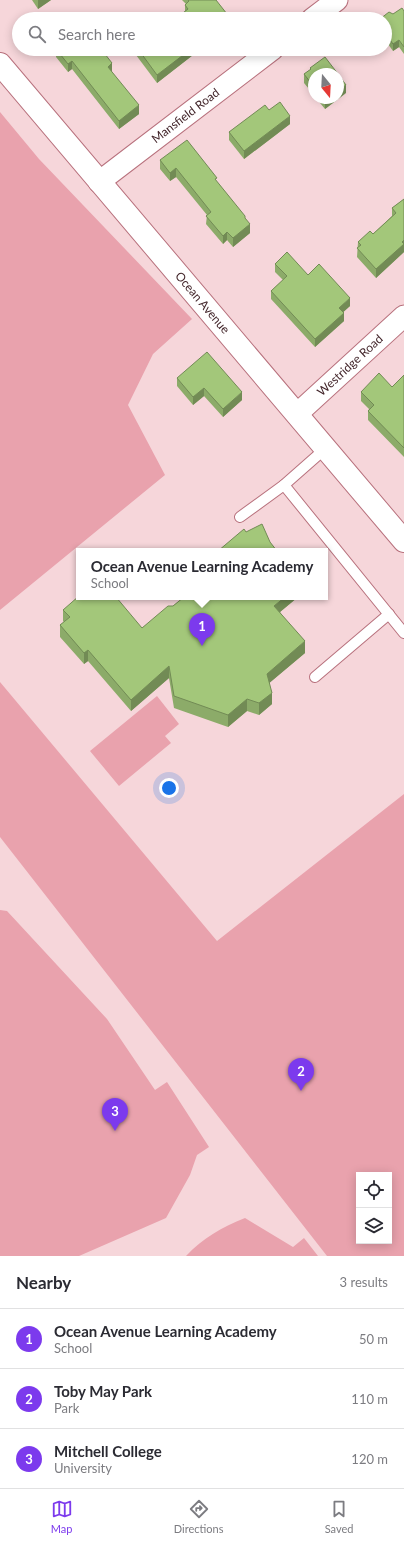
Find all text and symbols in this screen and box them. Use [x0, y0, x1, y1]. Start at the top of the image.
search box [12, 12, 392, 56]
icon: search [26, 23, 48, 45]
text: Search here [58, 25, 135, 43]
north arrow [308, 68, 344, 104]
street label: Mansfield Road [148, 85, 222, 146]
street label: Ocean Avenue [172, 268, 233, 337]
street label: Westridge Road [314, 331, 386, 399]
popup [76, 548, 328, 600]
text: Ocean Avenue Learning Academy [91, 557, 313, 575]
text: School [91, 575, 129, 591]
pin: 1 [189, 613, 215, 646]
your location [159, 778, 179, 798]
pin: 2 [288, 1058, 314, 1091]
pin: 3 [102, 1098, 128, 1131]
map controls [356, 1172, 392, 1244]
button: locate [356, 1172, 392, 1208]
button: layers [356, 1208, 392, 1244]
text: Nearby [16, 1272, 71, 1293]
text: 3 results [340, 1274, 388, 1290]
text: Ocean Avenue Learning Academy [54, 1322, 277, 1340]
text: 1 [25, 1331, 33, 1347]
text: 50 m [359, 1331, 388, 1347]
text: School [54, 1340, 92, 1356]
text: Toby May Park [54, 1382, 152, 1400]
text: 2 [25, 1391, 33, 1407]
text: 110 m [351, 1391, 388, 1407]
text: Park [54, 1400, 79, 1416]
text: Mitchell College [54, 1442, 162, 1460]
text: 3 [25, 1451, 33, 1467]
text: 120 m [351, 1451, 388, 1467]
text: University [54, 1460, 112, 1476]
tab: Map [51, 1498, 73, 1535]
tab: Directions [174, 1498, 223, 1535]
tab: Saved [325, 1498, 353, 1535]

